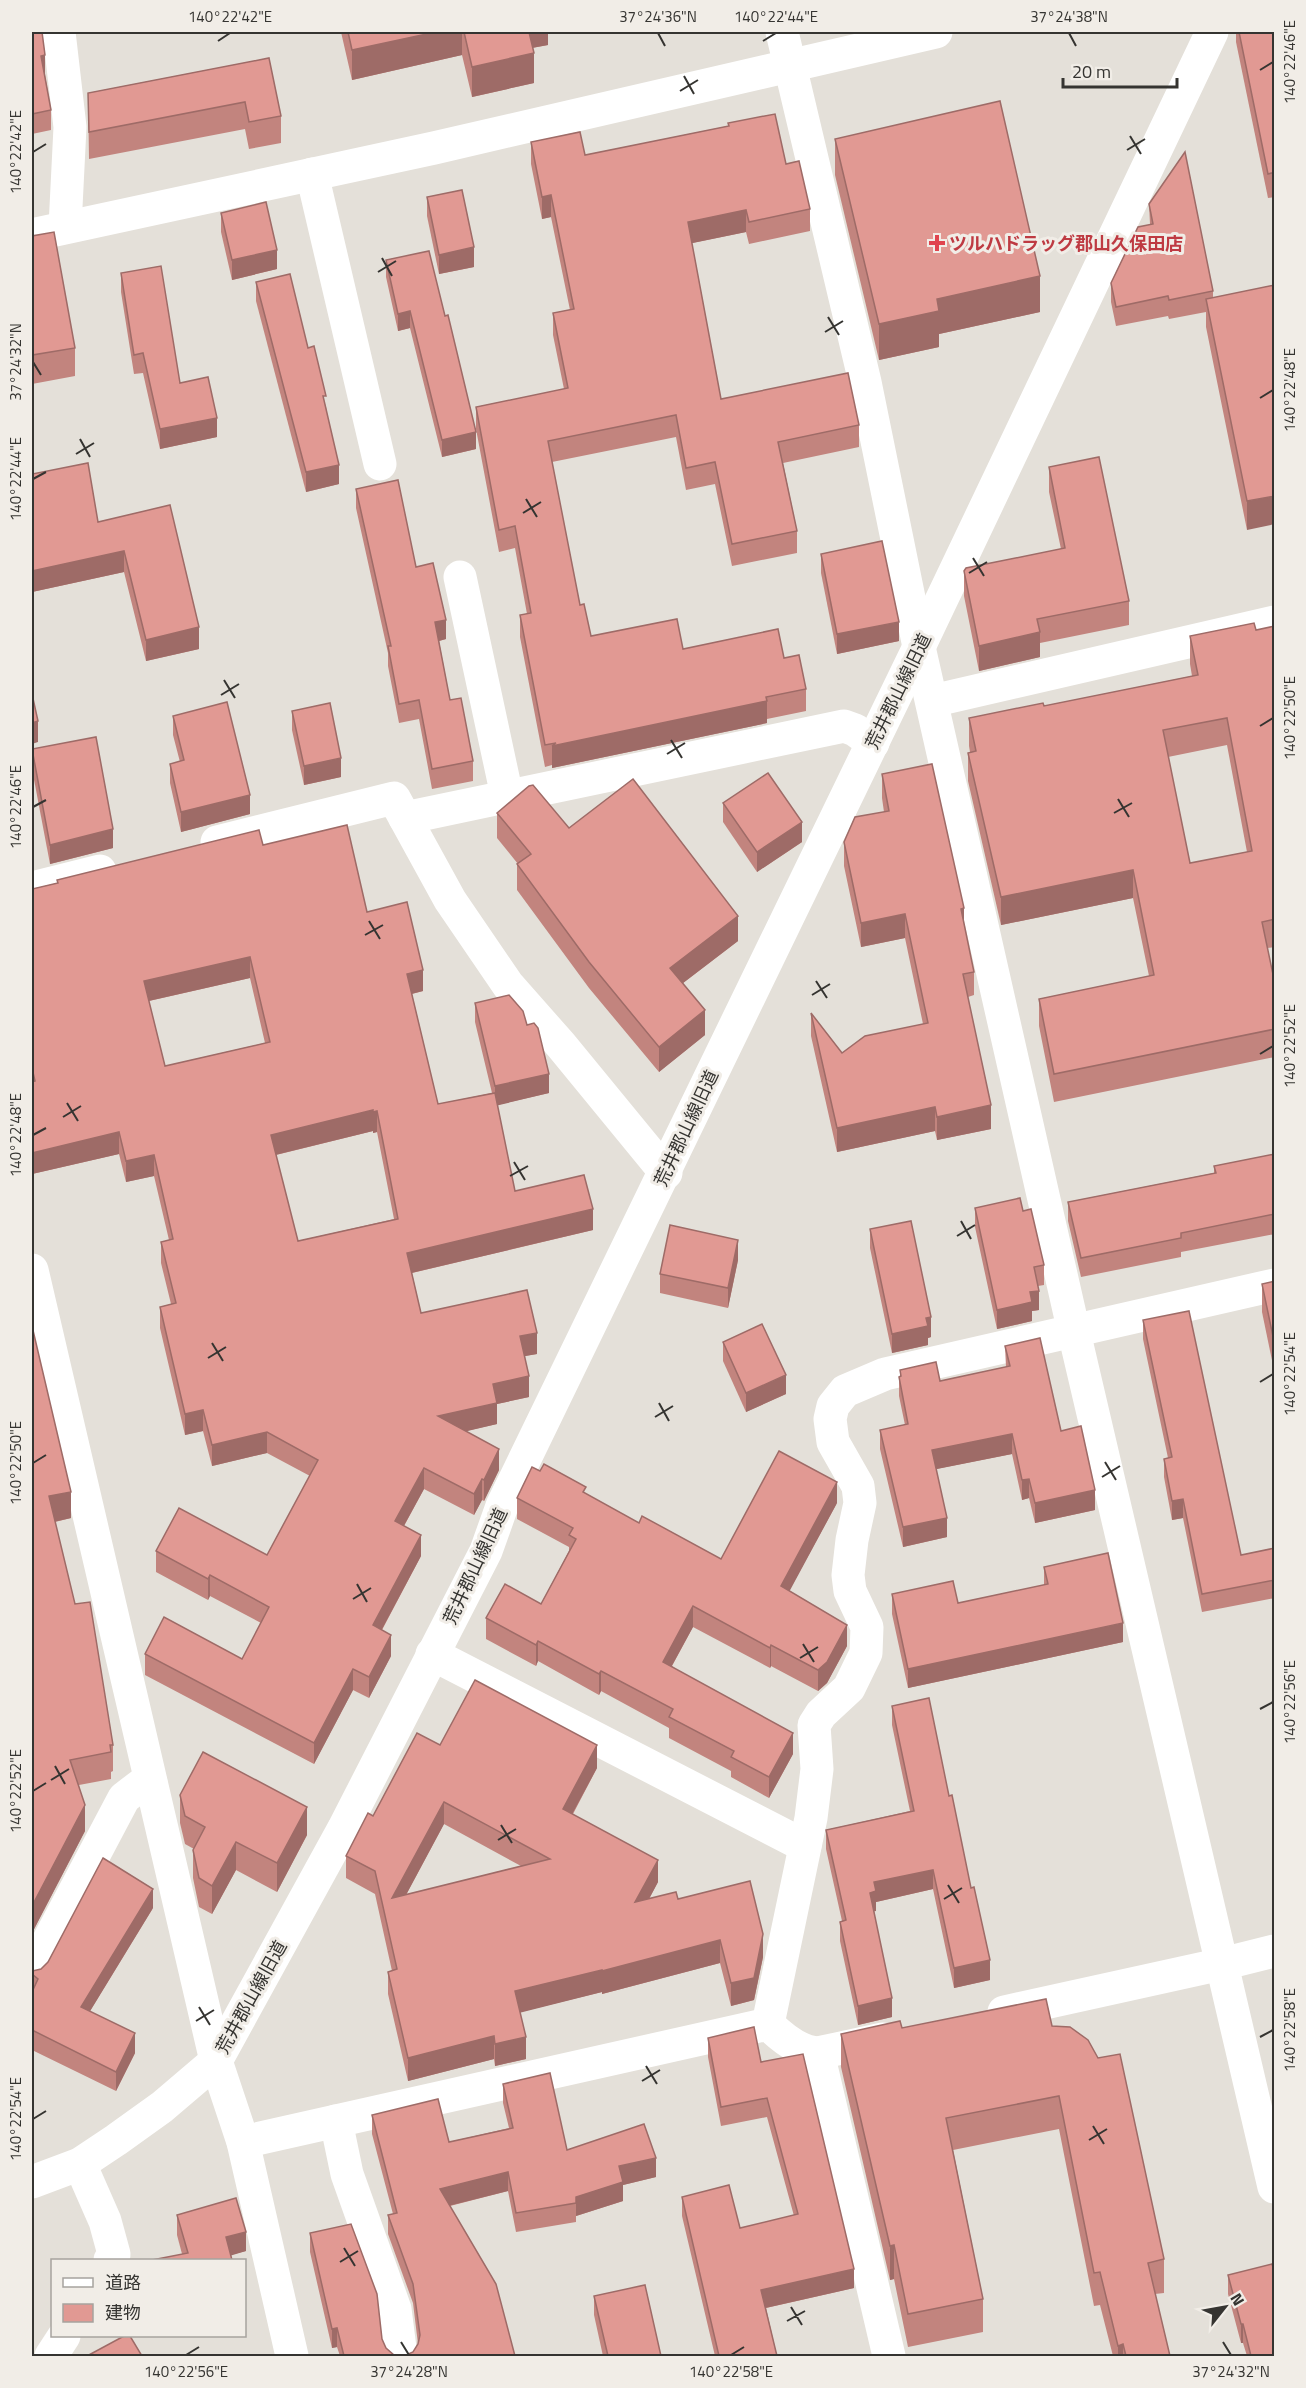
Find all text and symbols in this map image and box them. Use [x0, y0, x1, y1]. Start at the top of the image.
text: 140°22'42"E [188, 5, 272, 28]
text: 37°24'36"N [619, 5, 697, 28]
text: 140°22'44"E [734, 5, 818, 28]
text: 37°24'38"N [1030, 5, 1108, 28]
text: 140°22'46"E [1278, 20, 1301, 104]
scale bar [1063, 51, 1177, 89]
text: 20 m [1072, 58, 1111, 85]
text: 140°22'42"E [4, 110, 27, 194]
place label: ツルハドラッグ郡山久保田店 [949, 230, 1183, 257]
marker: ツルハドラッグ郡山久保田店 [930, 236, 944, 250]
text: 37°24'32"N [4, 323, 27, 401]
text: 140°22'48"E [1278, 348, 1301, 432]
text: 140°22'44"E [4, 437, 27, 521]
street label: 荒井郡山線旧道 [858, 628, 938, 754]
text: 140°22'50"E [1278, 676, 1301, 760]
text: 140°22'46"E [4, 765, 27, 849]
text: 140°22'52"E [1278, 1004, 1301, 1088]
street label: 荒井郡山線旧道 [647, 1065, 725, 1191]
text: 140°22'48"E [4, 1093, 27, 1177]
text: 140°22'54"E [1278, 1332, 1301, 1416]
text: 140°22'50"E [4, 1421, 27, 1505]
street label: 荒井郡山線旧道 [436, 1503, 514, 1629]
text: 140°22'56"E [1278, 1660, 1301, 1744]
text: 140°22'52"E [4, 1749, 27, 1833]
street label: 荒井郡山線旧道 [209, 1935, 293, 2059]
text: 140°22'58"E [1278, 1988, 1301, 2072]
text: 140°22'54"E [4, 2077, 27, 2161]
legend [51, 2259, 246, 2337]
text: 道路 [105, 2269, 141, 2296]
north arrow [1195, 2277, 1255, 2337]
text: N [1225, 2288, 1251, 2310]
text: 建物 [105, 2299, 141, 2326]
text: 140°22'56"E [144, 2360, 228, 2383]
text: 37°24'28"N [370, 2360, 448, 2383]
text: 140°22'58"E [689, 2360, 773, 2383]
text: 37°24'32"N [1192, 2360, 1270, 2383]

